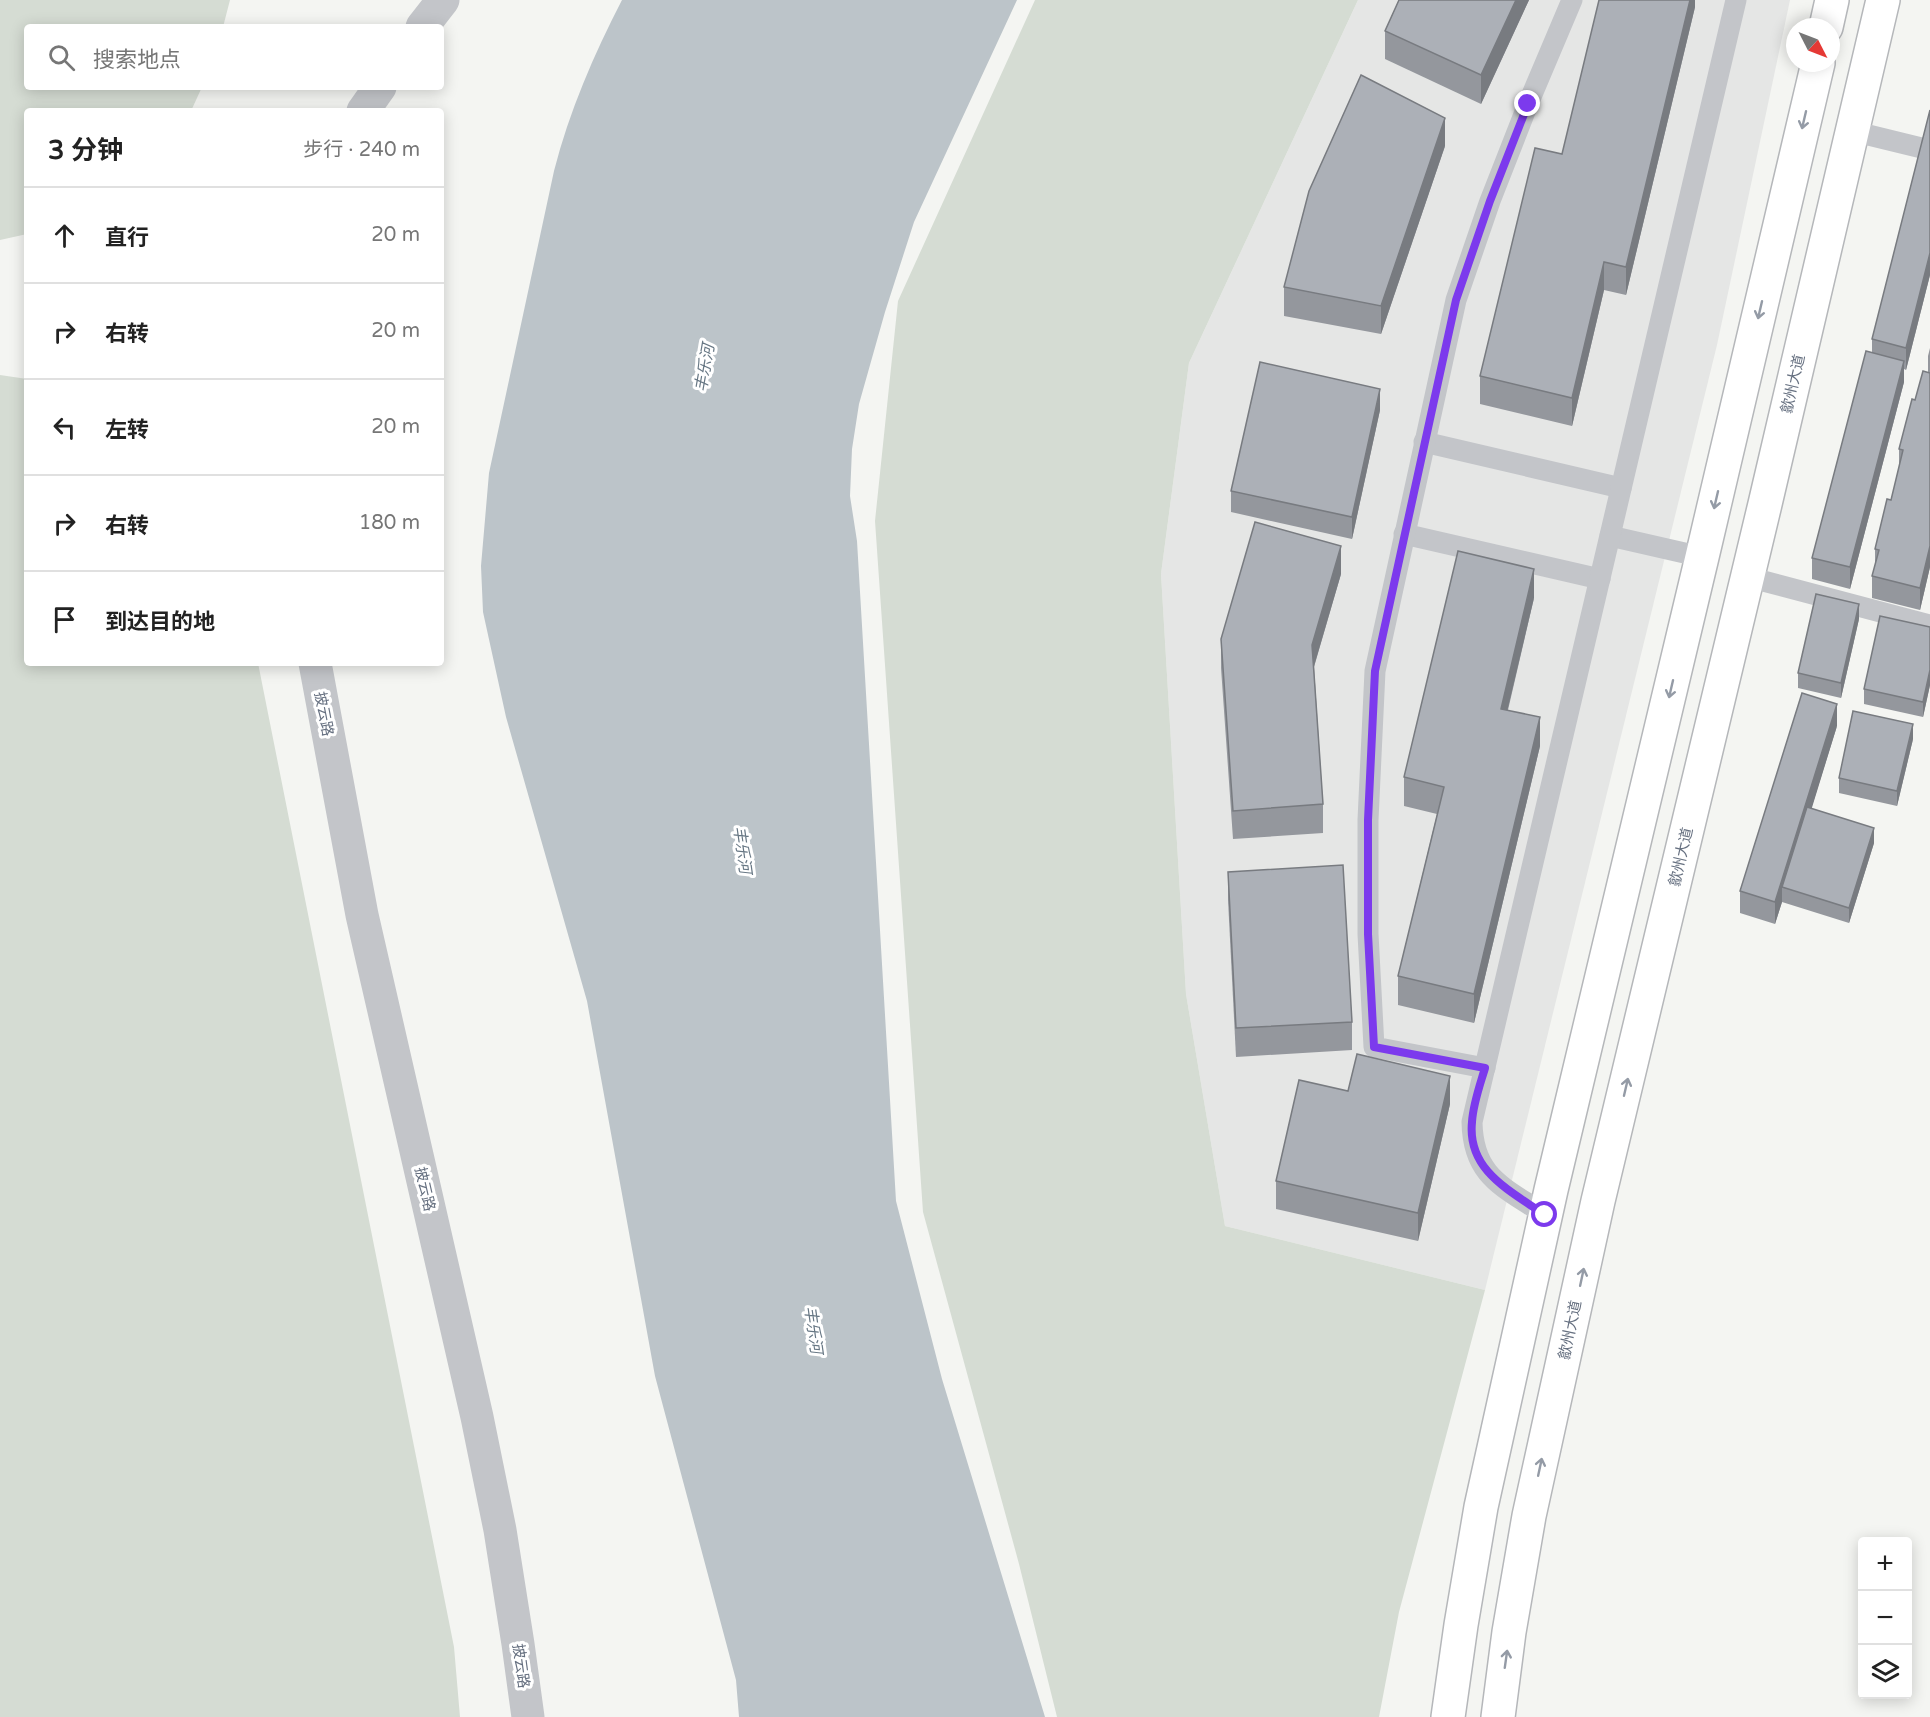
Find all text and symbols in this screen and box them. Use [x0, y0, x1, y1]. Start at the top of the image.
north arrow [1786, 18, 1840, 72]
search box [24, 24, 444, 90]
icon: search [45, 41, 78, 74]
text: 搜索地点 [93, 47, 181, 73]
route end [1514, 90, 1540, 116]
one-way arrow [1798, 110, 1810, 129]
text: 3 分钟 [48, 135, 123, 166]
text: 步行 · 240 m [303, 138, 420, 162]
icon: ahead [48, 219, 81, 252]
text: 20 m [371, 223, 420, 247]
text: 直行 [105, 225, 149, 251]
one-way arrow [1754, 300, 1766, 319]
icon: right [48, 315, 81, 348]
text: 20 m [371, 319, 420, 343]
text: 右转 [105, 321, 149, 347]
water label: 丰乐河 [691, 340, 720, 393]
street label: 歙州大道 [1777, 353, 1809, 415]
icon: left [48, 411, 81, 444]
text: 20 m [371, 415, 420, 439]
text: 左转 [105, 417, 149, 443]
one-way arrow [1709, 490, 1721, 509]
icon: right [48, 507, 81, 540]
text: 180 m [359, 511, 420, 535]
text: 右转 [105, 513, 149, 539]
icon: arrive [48, 603, 81, 636]
text: 到达目的地 [105, 609, 215, 635]
one-way arrow [1664, 680, 1676, 699]
street label: 披云路 [311, 690, 337, 738]
water label: 丰乐河 [729, 825, 756, 878]
street label: 歙州大道 [1665, 826, 1697, 888]
one-way arrow [1620, 1078, 1632, 1097]
street label: 披云路 [411, 1165, 439, 1213]
route start [1531, 1201, 1557, 1227]
one-way arrow [1576, 1267, 1588, 1286]
street label: 歙州大道 [1555, 1299, 1585, 1361]
water label: 丰乐河 [800, 1305, 827, 1358]
one-way arrow [1535, 1458, 1546, 1477]
map controls [1858, 1537, 1912, 1699]
button: + [1858, 1537, 1912, 1591]
button: − [1858, 1591, 1912, 1645]
street label: 披云路 [509, 1642, 533, 1690]
button: layers [1858, 1645, 1912, 1699]
one-way arrow [1500, 1650, 1511, 1669]

